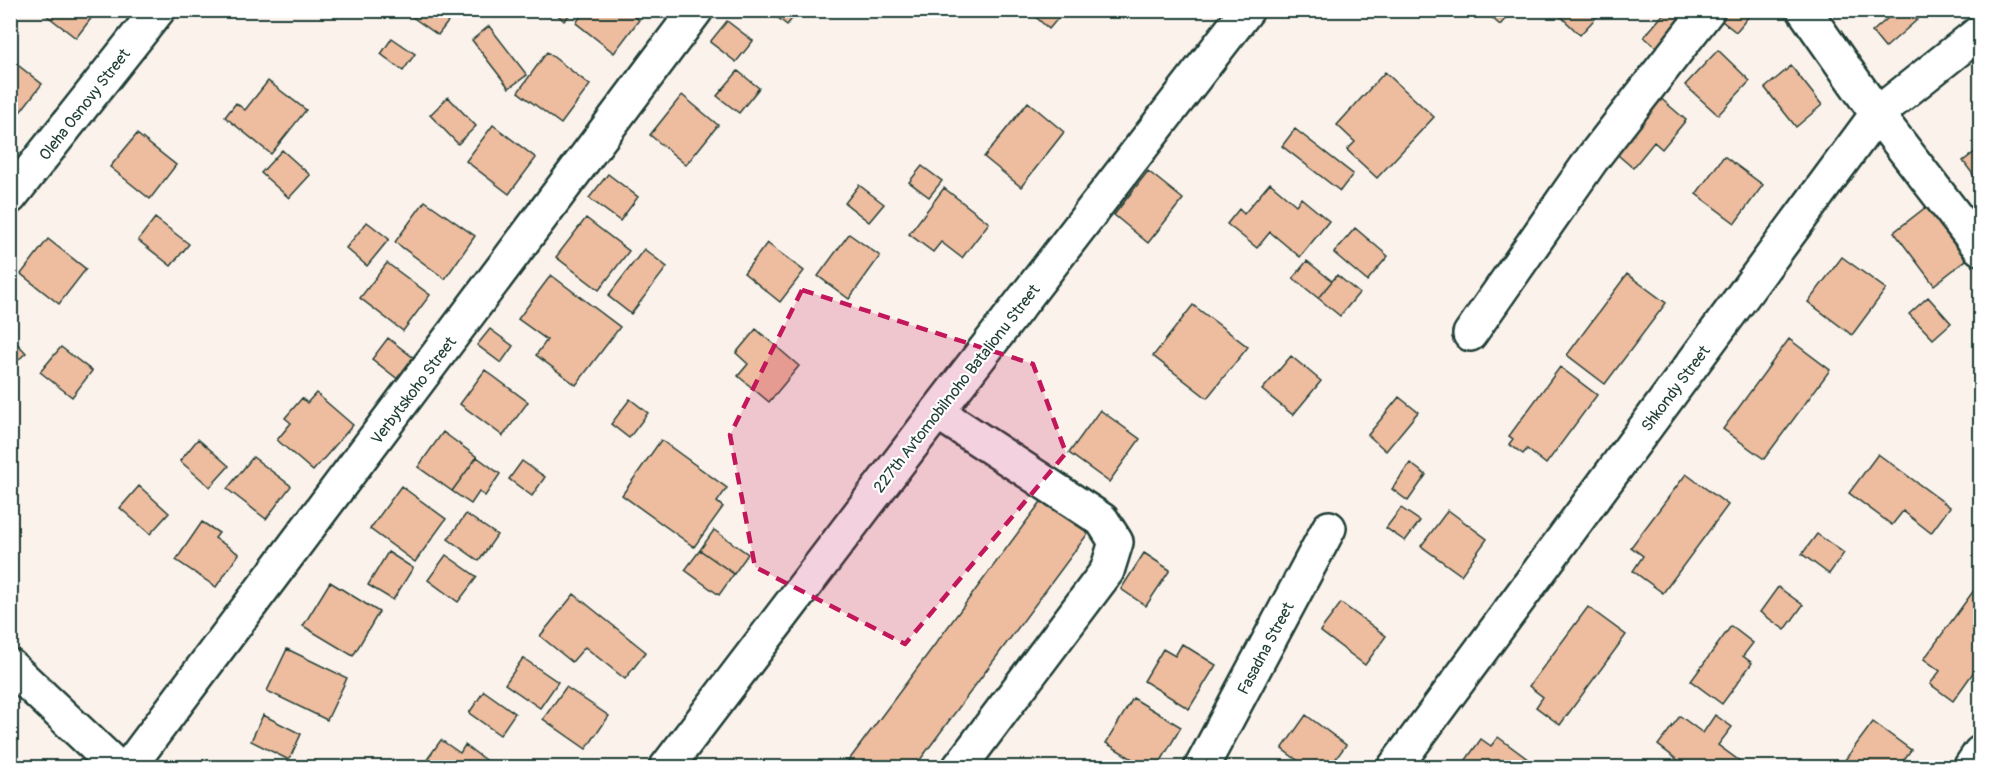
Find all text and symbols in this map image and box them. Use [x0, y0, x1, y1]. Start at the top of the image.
street label: Oleha Osnovy Street [35, 44, 135, 165]
street label: 227th Avtomobilnoho Batalionu Street [869, 280, 1045, 497]
street label: Verbytskoho Street [367, 332, 461, 448]
street label: Shkondy Street [1637, 341, 1715, 436]
street label: Fasadna Street [1233, 598, 1299, 698]

